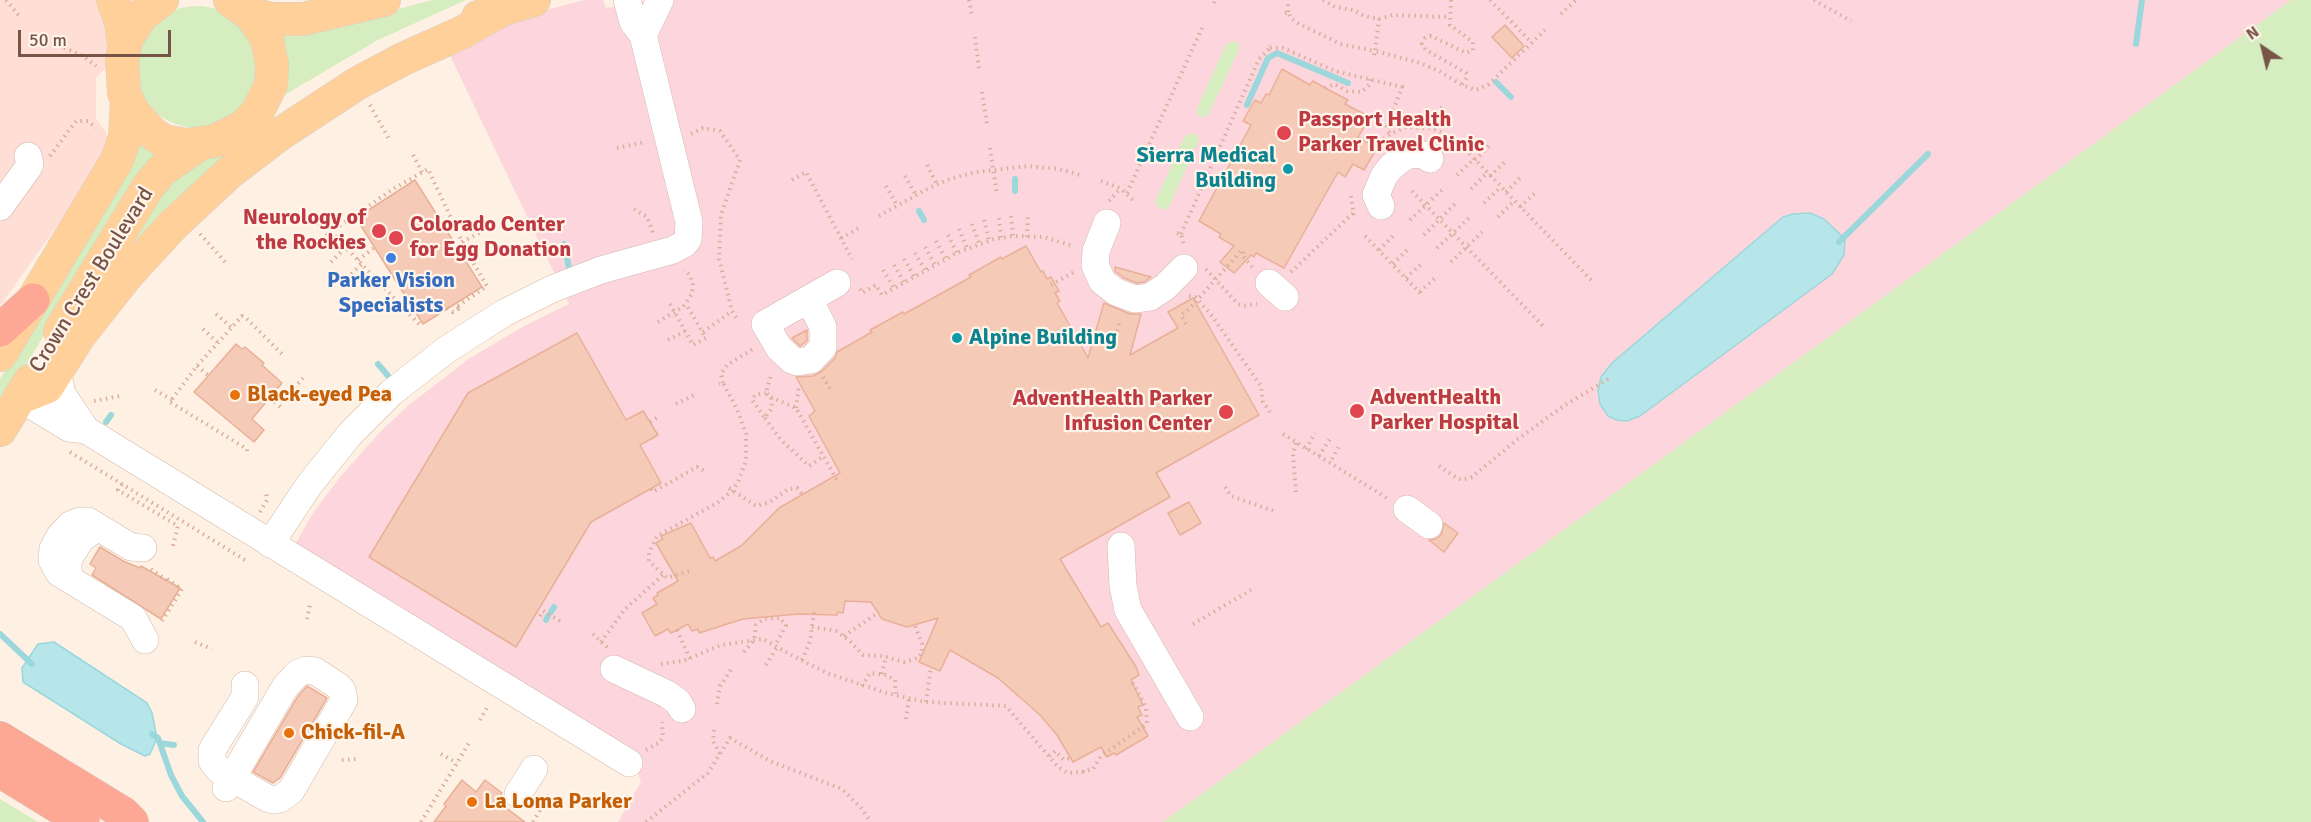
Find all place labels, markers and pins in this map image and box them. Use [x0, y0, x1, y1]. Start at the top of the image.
place label: Passport Health Parker Travel Clinic [1298, 107, 1484, 158]
marker: Passport Health Parker Travel Clinic [1275, 124, 1293, 142]
place label: Sierra Medical Building [1137, 143, 1276, 194]
marker: Sierra Medical Building [1281, 162, 1295, 176]
place label: Neurology of the Rockies [243, 205, 366, 256]
place label: Colorado Center for Egg Donation [410, 212, 571, 264]
marker: Neurology of the Rockies [370, 222, 388, 240]
marker: Colorado Center for Egg Donation [387, 229, 405, 247]
marker: Parker Vision Specialists [384, 251, 398, 265]
place label: Parker Vision Specialists [327, 268, 455, 320]
place label: Alpine Building [969, 325, 1117, 351]
marker: Alpine Building [950, 331, 964, 345]
place label: Black-eyed Pea [247, 382, 392, 408]
place label: AdventHealth Parker Hospital [1370, 385, 1519, 436]
place label: AdventHealth Parker Infusion Center [1013, 386, 1212, 438]
marker: Black-eyed Pea [228, 388, 242, 402]
marker: AdventHealth Parker Hospital [1348, 402, 1366, 420]
marker: AdventHealth Parker Infusion Center [1217, 403, 1235, 421]
place label: Chick-fil-A [301, 720, 405, 746]
marker: Chick-fil-A [282, 726, 296, 740]
place label: La Loma Parker [484, 789, 632, 815]
marker: La Loma Parker [465, 795, 479, 809]

